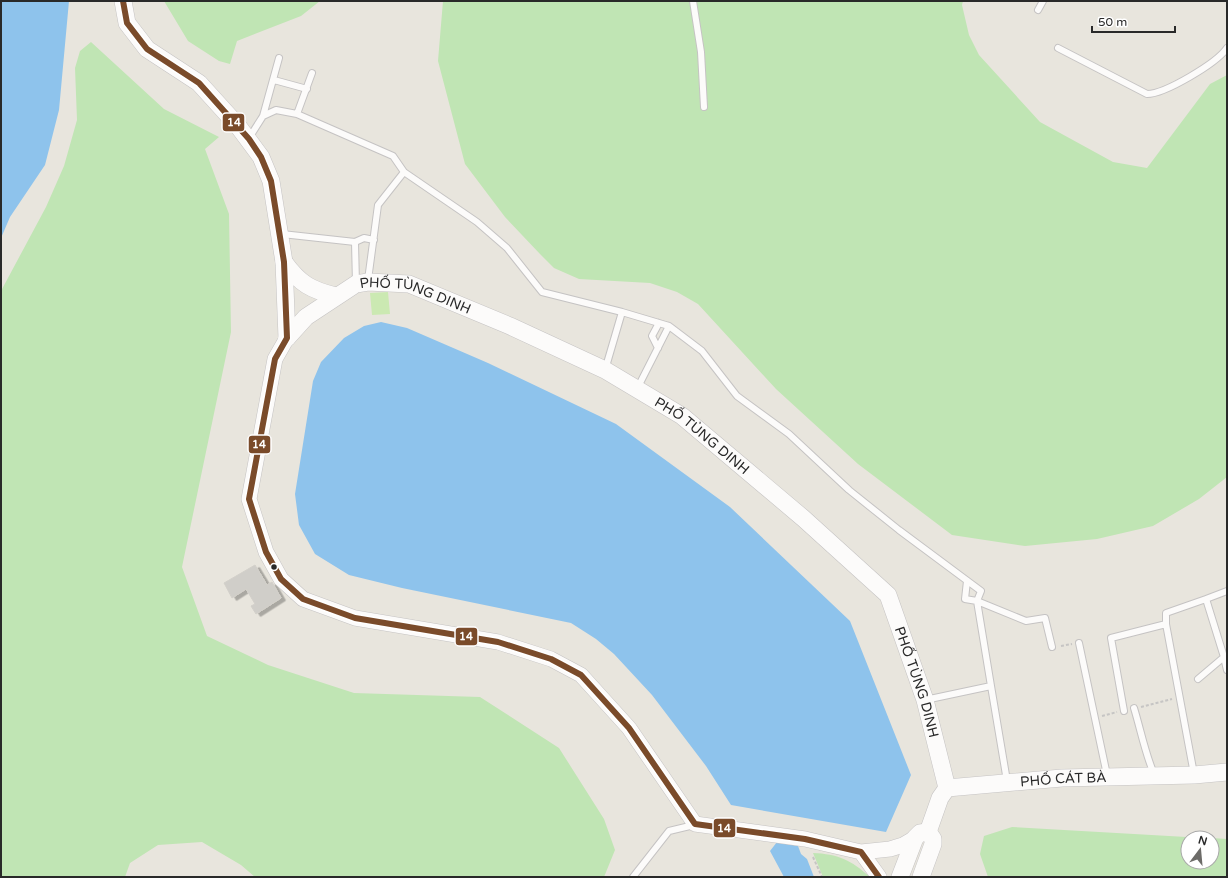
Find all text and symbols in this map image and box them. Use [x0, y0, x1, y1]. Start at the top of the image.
scale bar [1092, 8, 1175, 34]
text: 50 m [1098, 15, 1127, 29]
line badge: 14 [222, 113, 245, 132]
text: 14 [227, 116, 241, 129]
street label: PHỐ TÙNG DINH [358, 273, 474, 317]
street label: PHỐ TÙNG DINH [652, 393, 753, 478]
line badge: 14 [248, 435, 271, 454]
text: 14 [252, 438, 266, 451]
unlabelled marker [269, 562, 279, 572]
street label: PHỐ TÙNG DINH [891, 624, 943, 739]
line badge: 14 [455, 627, 478, 646]
text: 14 [459, 630, 473, 643]
street label: PHỐ CÁT BÀ [1019, 768, 1107, 790]
line badge: 14 [713, 818, 736, 838]
text: 14 [717, 822, 731, 835]
north arrow [1180, 830, 1220, 870]
text: N [1197, 833, 1209, 848]

